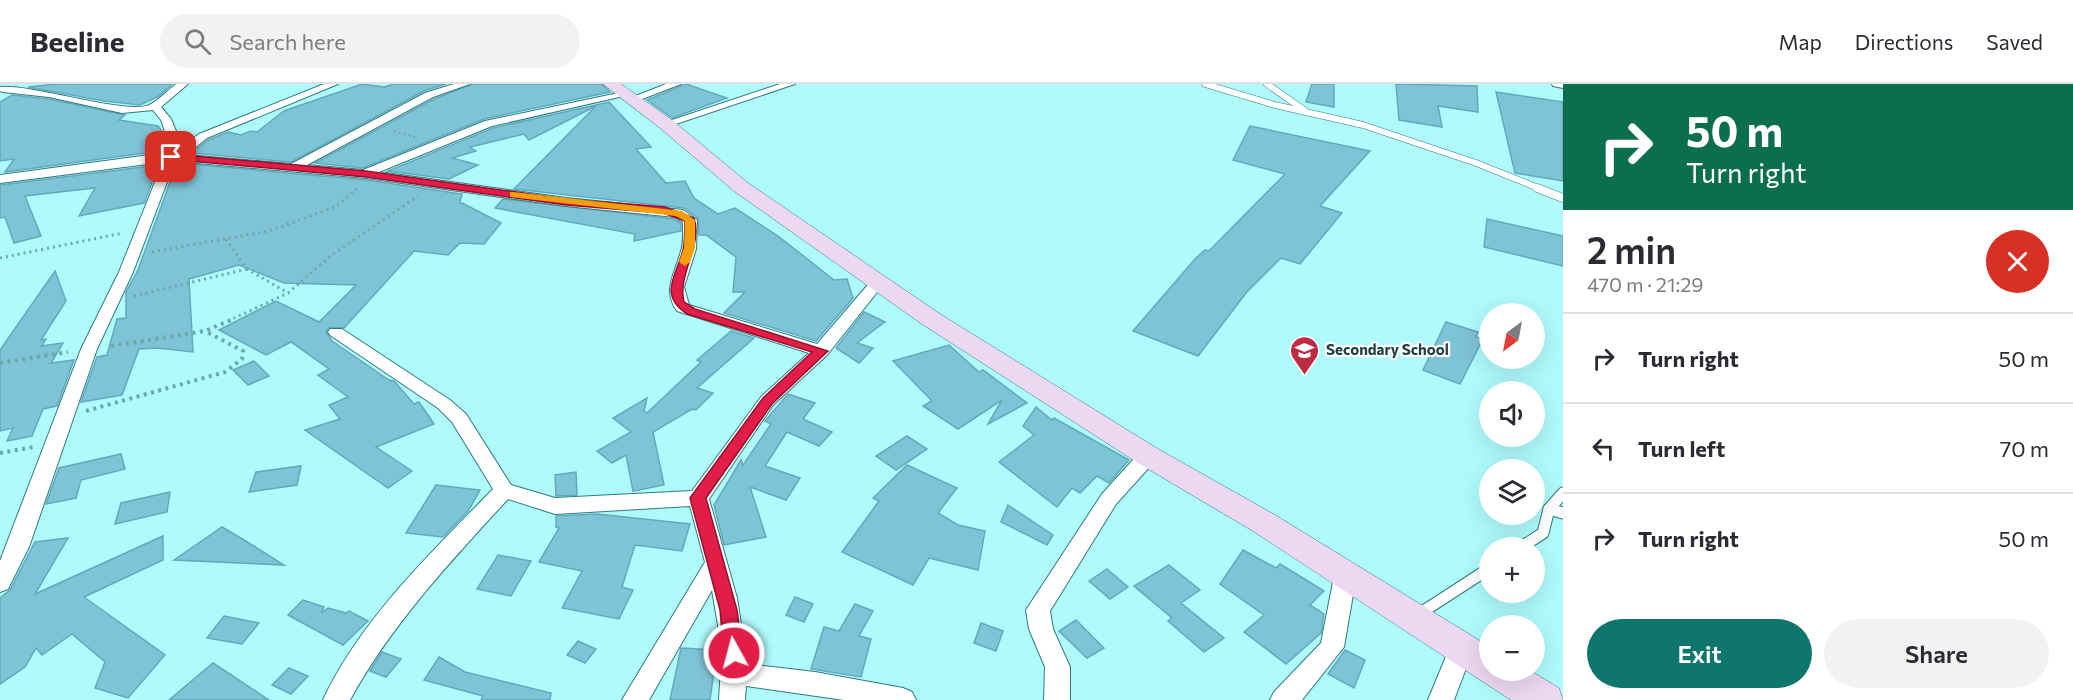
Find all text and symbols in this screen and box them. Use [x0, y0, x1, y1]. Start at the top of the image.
search box [160, 14, 580, 68]
text: Beeline [30, 24, 124, 58]
icon: search [181, 25, 214, 58]
text: Search here [229, 28, 346, 55]
text: Map [1779, 29, 1822, 54]
text: Directions [1855, 29, 1953, 54]
text: Saved [1986, 29, 2043, 54]
text: 50 m [1686, 104, 1783, 156]
icon: right [1587, 108, 1665, 186]
pin [145, 131, 196, 182]
icon: arrive [154, 140, 187, 173]
text: Turn right [1686, 156, 1806, 189]
text: 2 min [1587, 227, 1676, 271]
button: close [1986, 230, 2049, 293]
text: 470 m · 21:29 [1587, 272, 1703, 296]
north arrow [1479, 303, 1545, 369]
map controls [1479, 303, 1545, 681]
school or university icon: Secondary School [1289, 334, 1321, 376]
place label: Secondary School [1326, 340, 1449, 358]
icon: right [1587, 342, 1620, 375]
text: Turn right [1638, 345, 1739, 372]
text: 50 m [1999, 345, 2049, 372]
button: sound [1479, 381, 1545, 447]
icon: left [1587, 432, 1620, 465]
text: Turn left [1638, 435, 1725, 462]
text: 70 m [2000, 435, 2049, 462]
button: layers [1479, 459, 1545, 525]
icon: right [1587, 522, 1620, 555]
text: Turn right [1638, 525, 1739, 552]
text: 50 m [1999, 525, 2049, 552]
button: + [1479, 537, 1545, 603]
button: − [1479, 615, 1545, 681]
button: Exit [1587, 619, 1812, 688]
button: Share [1824, 619, 2049, 688]
position arrow [702, 621, 766, 685]

